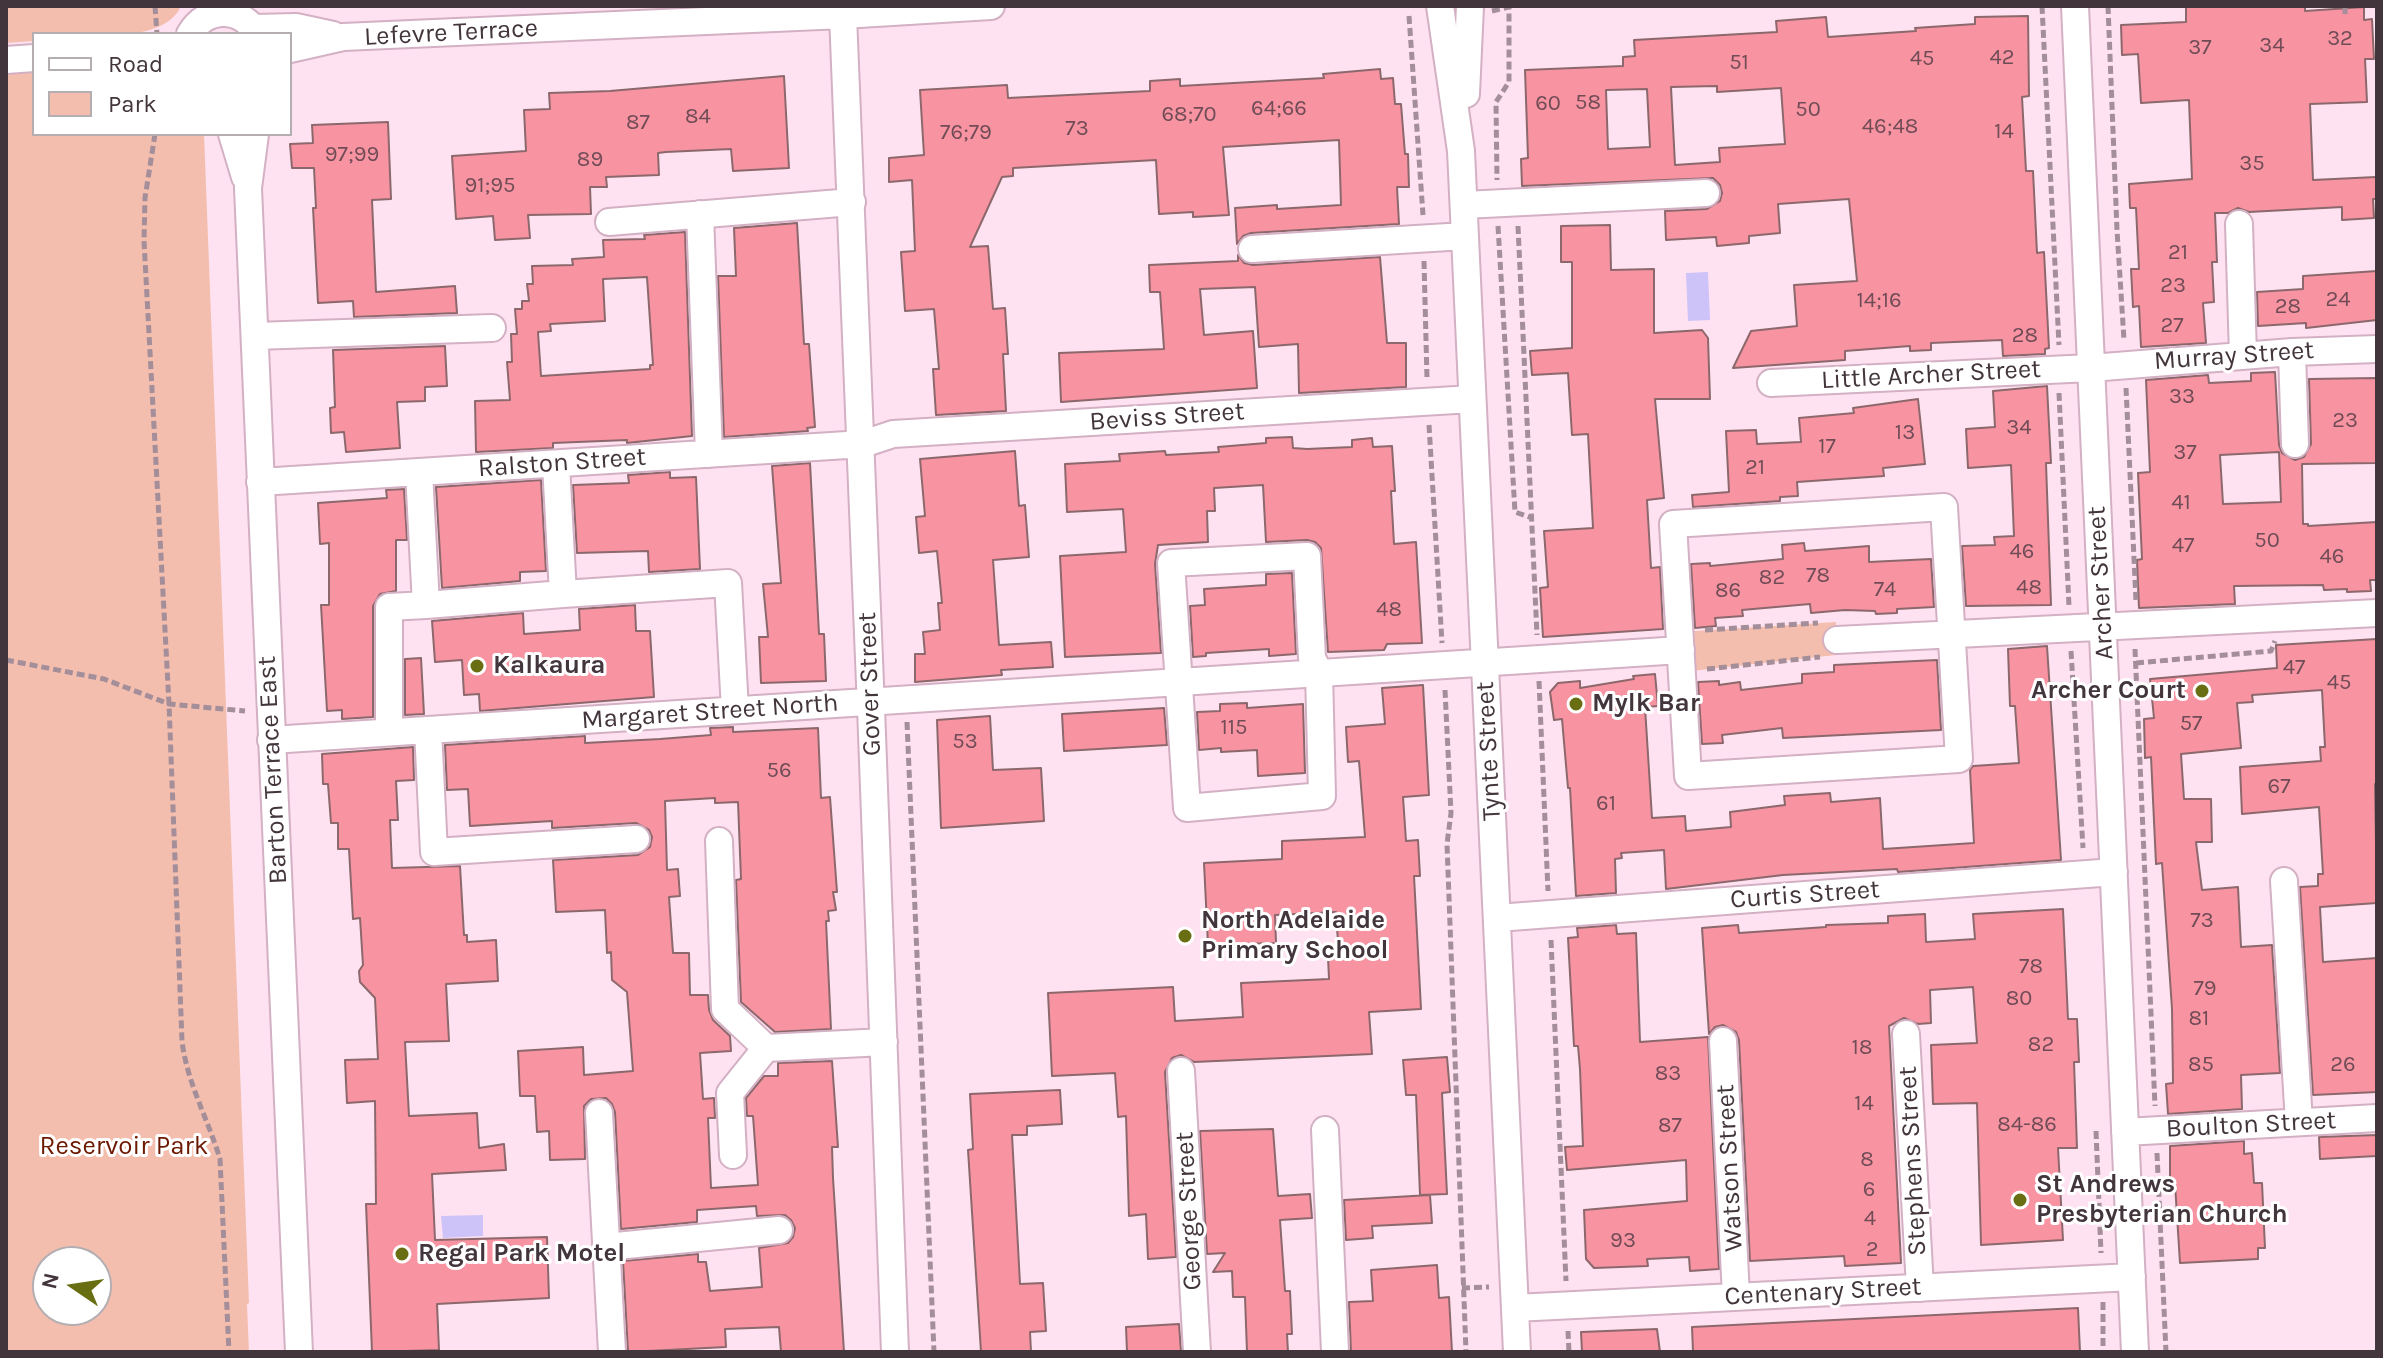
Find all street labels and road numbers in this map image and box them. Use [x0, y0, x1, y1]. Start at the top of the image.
street label: Lefevre Terrace [363, 13, 539, 53]
street label: Murray Street [2153, 335, 2315, 377]
street label: Little Archer Street [1820, 354, 2042, 396]
street label: Beviss Street [1089, 396, 1245, 438]
street label: Ralston Street [477, 442, 647, 484]
street label: Archer Street [2081, 505, 2121, 661]
street label: Gover Street [852, 611, 888, 757]
street label: Barton Terrace East [251, 655, 295, 885]
street label: Tynte Street [1470, 681, 1508, 821]
street label: Margaret Street North [581, 687, 839, 737]
street label: Curtis Street [1729, 874, 1881, 916]
street label: Stephens Street [1892, 1065, 1934, 1257]
street label: Watson Street [1710, 1083, 1750, 1253]
street label: Boulton Street [2165, 1105, 2337, 1145]
street label: George Street [1169, 1131, 1209, 1291]
street label: Centenary Street [1724, 1271, 1922, 1313]

